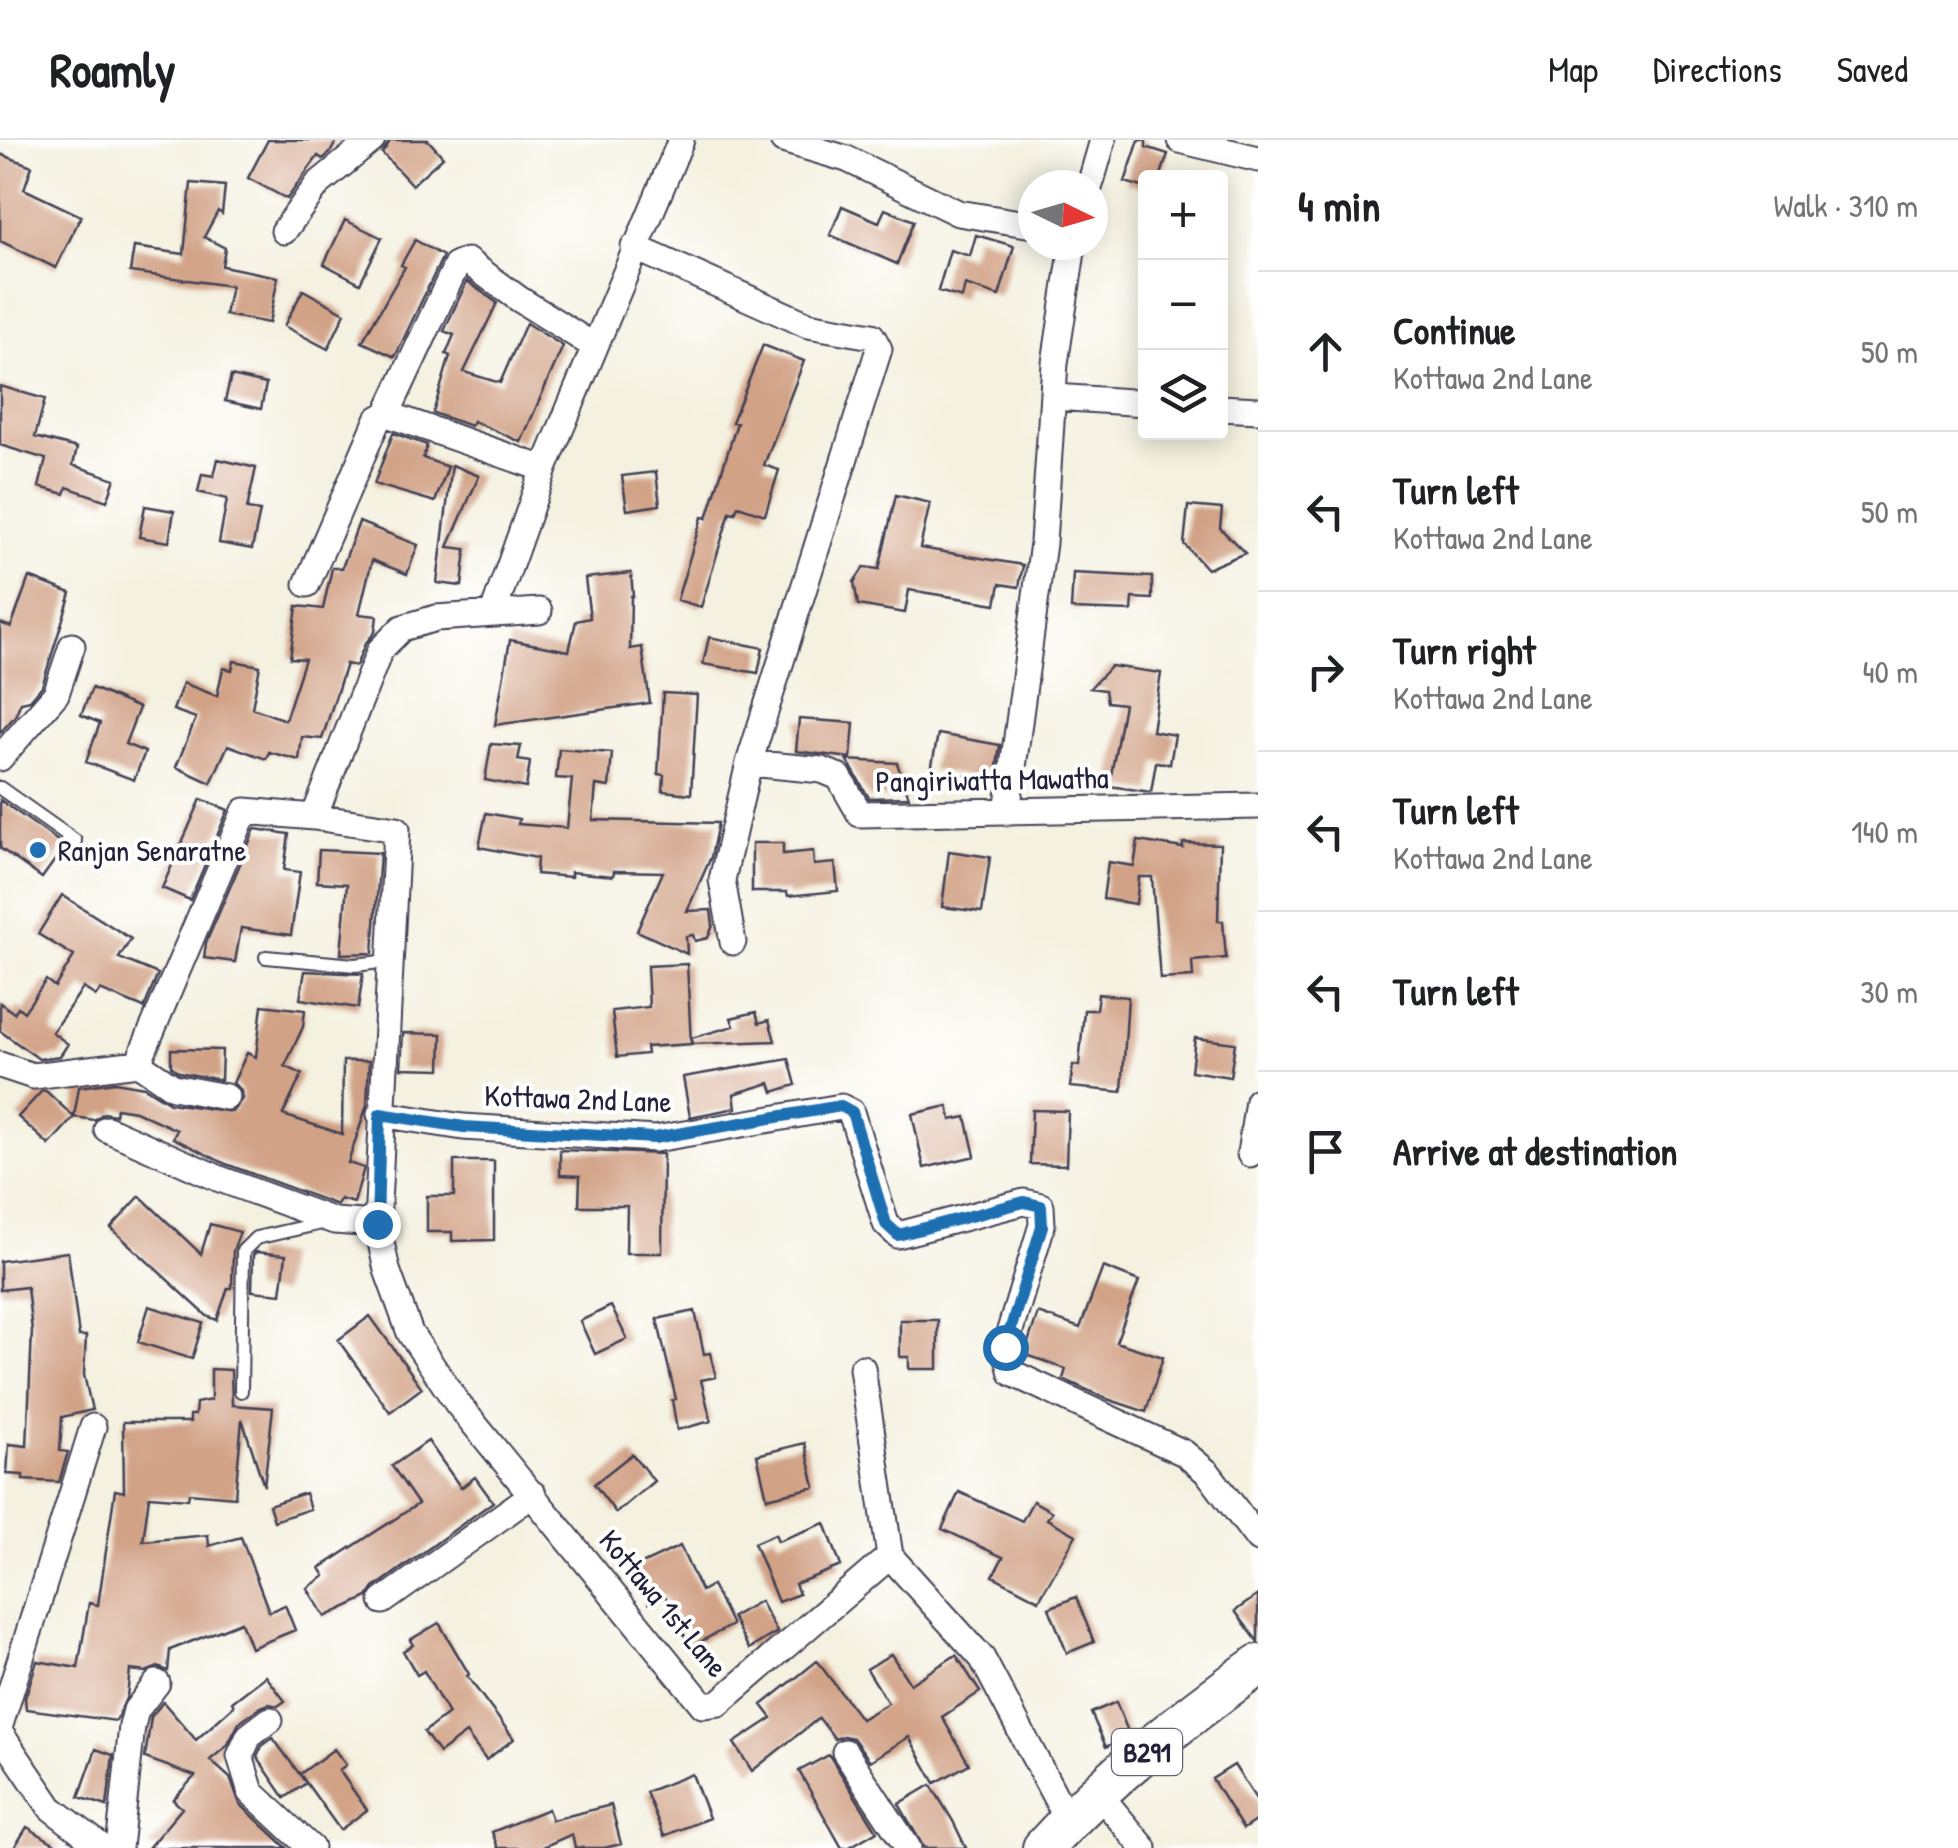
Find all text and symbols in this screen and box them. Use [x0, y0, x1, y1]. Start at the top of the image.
text: Roamly [50, 37, 176, 102]
text: Map [1548, 46, 1598, 93]
text: Directions [1653, 46, 1782, 93]
text: Saved [1837, 46, 1908, 93]
north arrow [1018, 170, 1108, 260]
map controls [1138, 170, 1228, 440]
button: + [1138, 170, 1228, 260]
text: 4 min [1298, 177, 1380, 234]
text: Walk · 310 m [1773, 184, 1918, 227]
button: − [1138, 260, 1228, 350]
text: Continue [1393, 304, 1515, 356]
icon: ahead [1298, 324, 1353, 379]
text: 50 m [1861, 330, 1918, 373]
button: layers [1138, 350, 1228, 440]
text: Kottawa 2nd Lane [1393, 356, 1593, 399]
text: Turn left [1393, 464, 1518, 516]
icon: left [1298, 484, 1353, 539]
text: 50 m [1861, 490, 1918, 533]
text: Kottawa 2nd Lane [1393, 516, 1593, 559]
text: Turn right [1393, 624, 1536, 676]
icon: right [1298, 644, 1353, 699]
text: 40 m [1863, 650, 1918, 693]
text: Kottawa 2nd Lane [1393, 676, 1593, 719]
street label: Pangiriwatta Mawatha [875, 757, 1109, 801]
text: Turn left [1393, 784, 1518, 836]
icon: left [1298, 804, 1353, 859]
text: 140 m [1851, 810, 1918, 853]
place label: Ranjan Senaratne [58, 830, 246, 870]
text: Kottawa 2nd Lane [1393, 836, 1593, 879]
marker: Ranjan Senaratne [27, 839, 49, 861]
icon: left [1298, 964, 1353, 1019]
text: Turn left [1393, 965, 1518, 1017]
text: 30 m [1860, 970, 1918, 1013]
street label: Kottawa 2nd Lane [484, 1075, 672, 1121]
icon: arrive [1298, 1124, 1353, 1179]
text: Arrive at destination [1393, 1125, 1677, 1177]
route end [355, 1202, 401, 1248]
route start [983, 1325, 1029, 1371]
street label: Kottawa 1st Lane [591, 1521, 737, 1685]
road number: B291 [1112, 1729, 1182, 1775]

